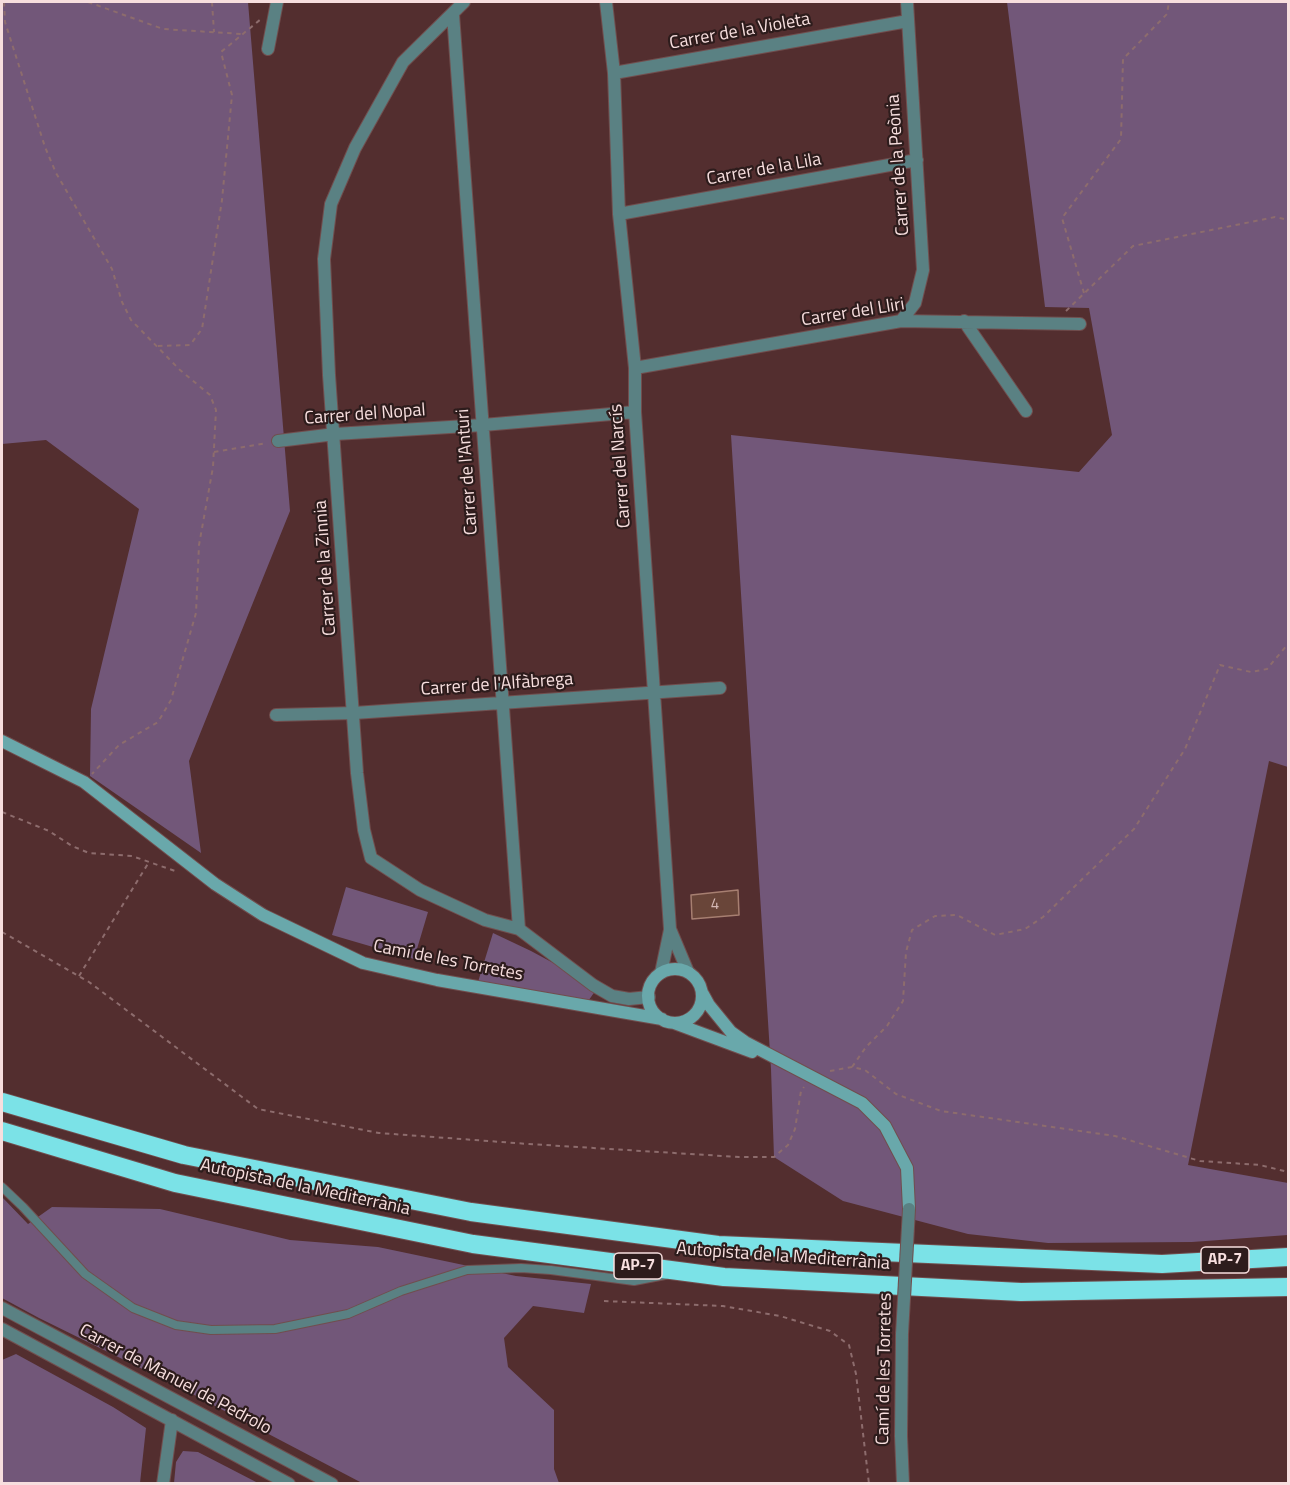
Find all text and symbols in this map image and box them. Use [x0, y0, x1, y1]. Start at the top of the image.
street label: Carrer de la Violeta [668, 9, 812, 55]
street label: Carrer de la Peònia [883, 93, 915, 237]
street label: Carrer de la Lila [705, 149, 823, 191]
street label: Carrer del Lliri [800, 294, 906, 332]
street label: Carrer del Nopal [304, 400, 426, 430]
street label: Carrer del Narcís [606, 403, 636, 529]
street label: Carrer de l'Anturi [453, 408, 483, 536]
street label: Carrer de la Zinnia [310, 499, 342, 637]
street label: Carrer de l'Alfàbrega [420, 669, 574, 701]
house number: 4 [711, 896, 719, 914]
street label: Camí de les Torretes [371, 936, 525, 986]
street label: Autopista de la Mediterrània [198, 1155, 412, 1221]
street label: Autopista de la Mediterrània [676, 1239, 890, 1275]
road number: AP-7 [1201, 1247, 1249, 1273]
road number: AP-7 [614, 1253, 662, 1279]
street label: Camí de les Torretes [873, 1293, 897, 1445]
street label: Carrer de Manuel de Pedrolo [75, 1320, 275, 1440]

